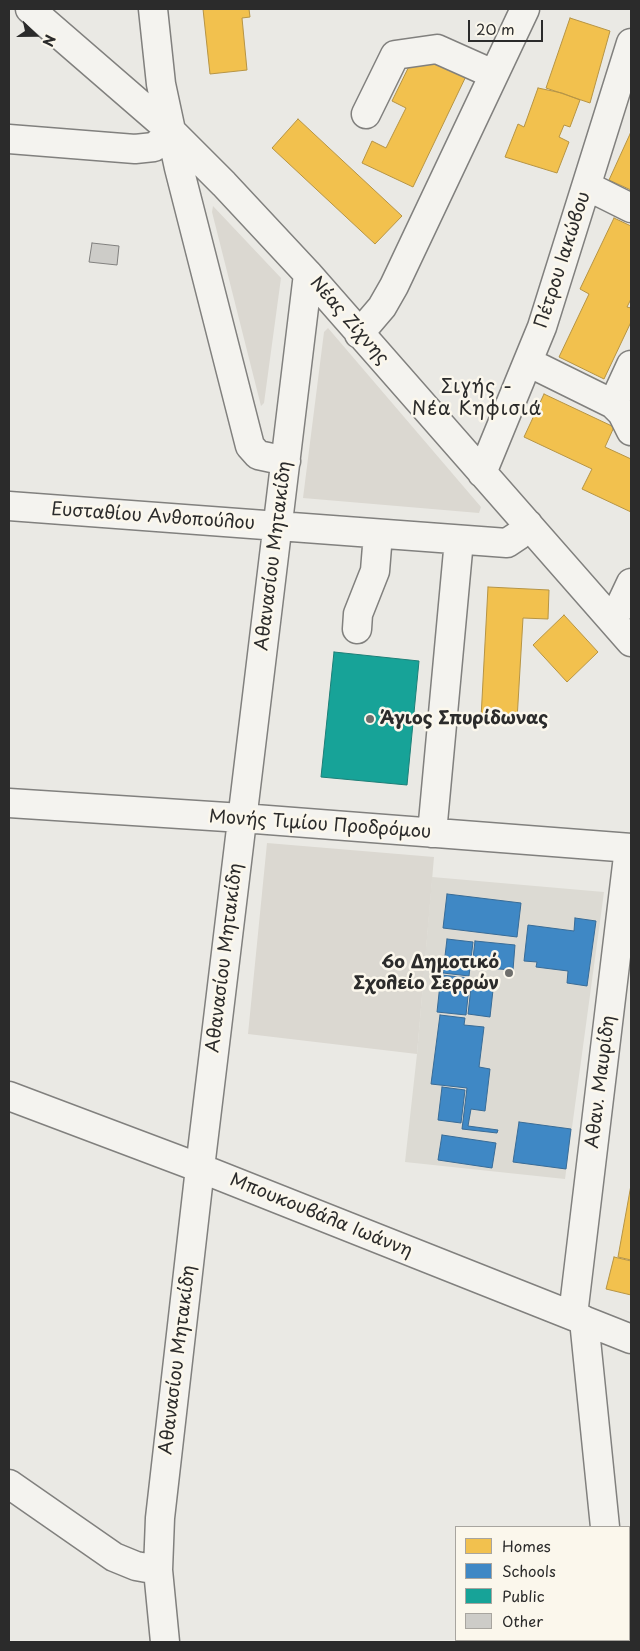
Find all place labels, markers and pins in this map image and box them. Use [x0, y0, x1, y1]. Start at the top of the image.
place label: Άγιος Σπυρίδωνας [380, 708, 548, 730]
marker: Άγιος Σπυρίδωνας [364, 713, 376, 725]
place label: 6ο Δημοτικό Σχολείο Σερρών [353, 952, 499, 994]
marker: 6ο Δημοτικό Σχολείο Σερρών [503, 967, 515, 979]

